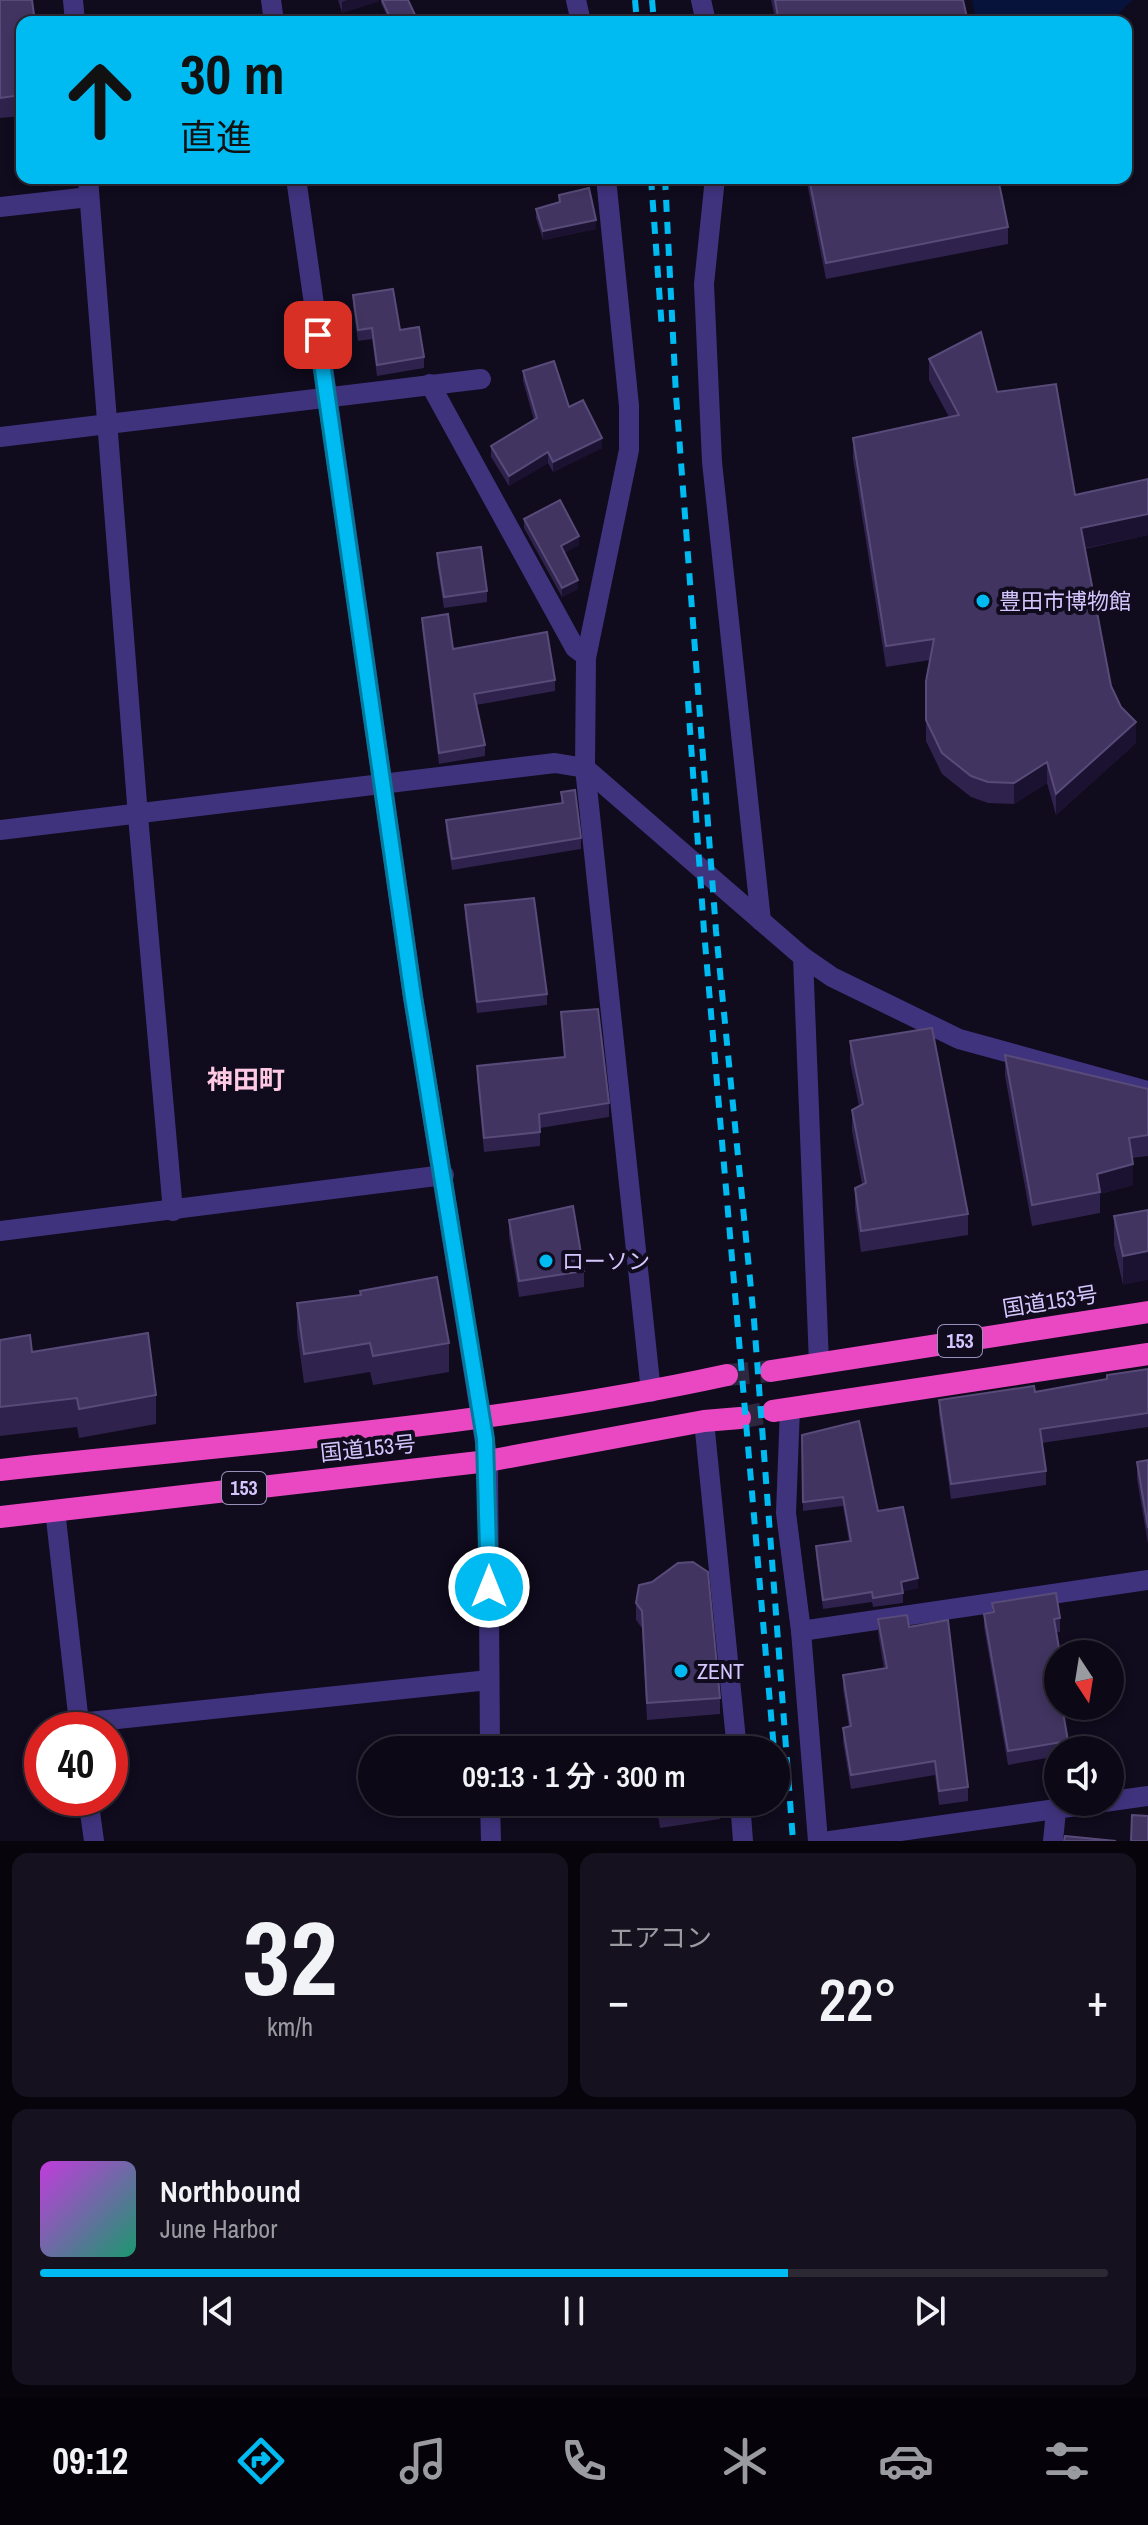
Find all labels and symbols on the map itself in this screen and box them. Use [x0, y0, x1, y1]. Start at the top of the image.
pin [284, 301, 352, 369]
place label: 豊田市博物館 [999, 586, 1131, 616]
marker: 豊田市博物館 [974, 592, 992, 610]
district label: 神田町 [207, 1062, 285, 1097]
place label: ローソン [562, 1246, 650, 1276]
marker: ローソン [537, 1252, 555, 1270]
street label: 国道153号 [1000, 1279, 1100, 1323]
road number: 153 [938, 1325, 982, 1357]
street label: 国道153号 [319, 1428, 417, 1468]
road number: 153 [222, 1472, 266, 1504]
position arrow [447, 1545, 531, 1629]
north arrow [1044, 1640, 1124, 1720]
place label: ZENT [697, 1656, 744, 1686]
marker: ZENT [672, 1662, 690, 1680]
speed limit sign: 40 [24, 1712, 128, 1816]

